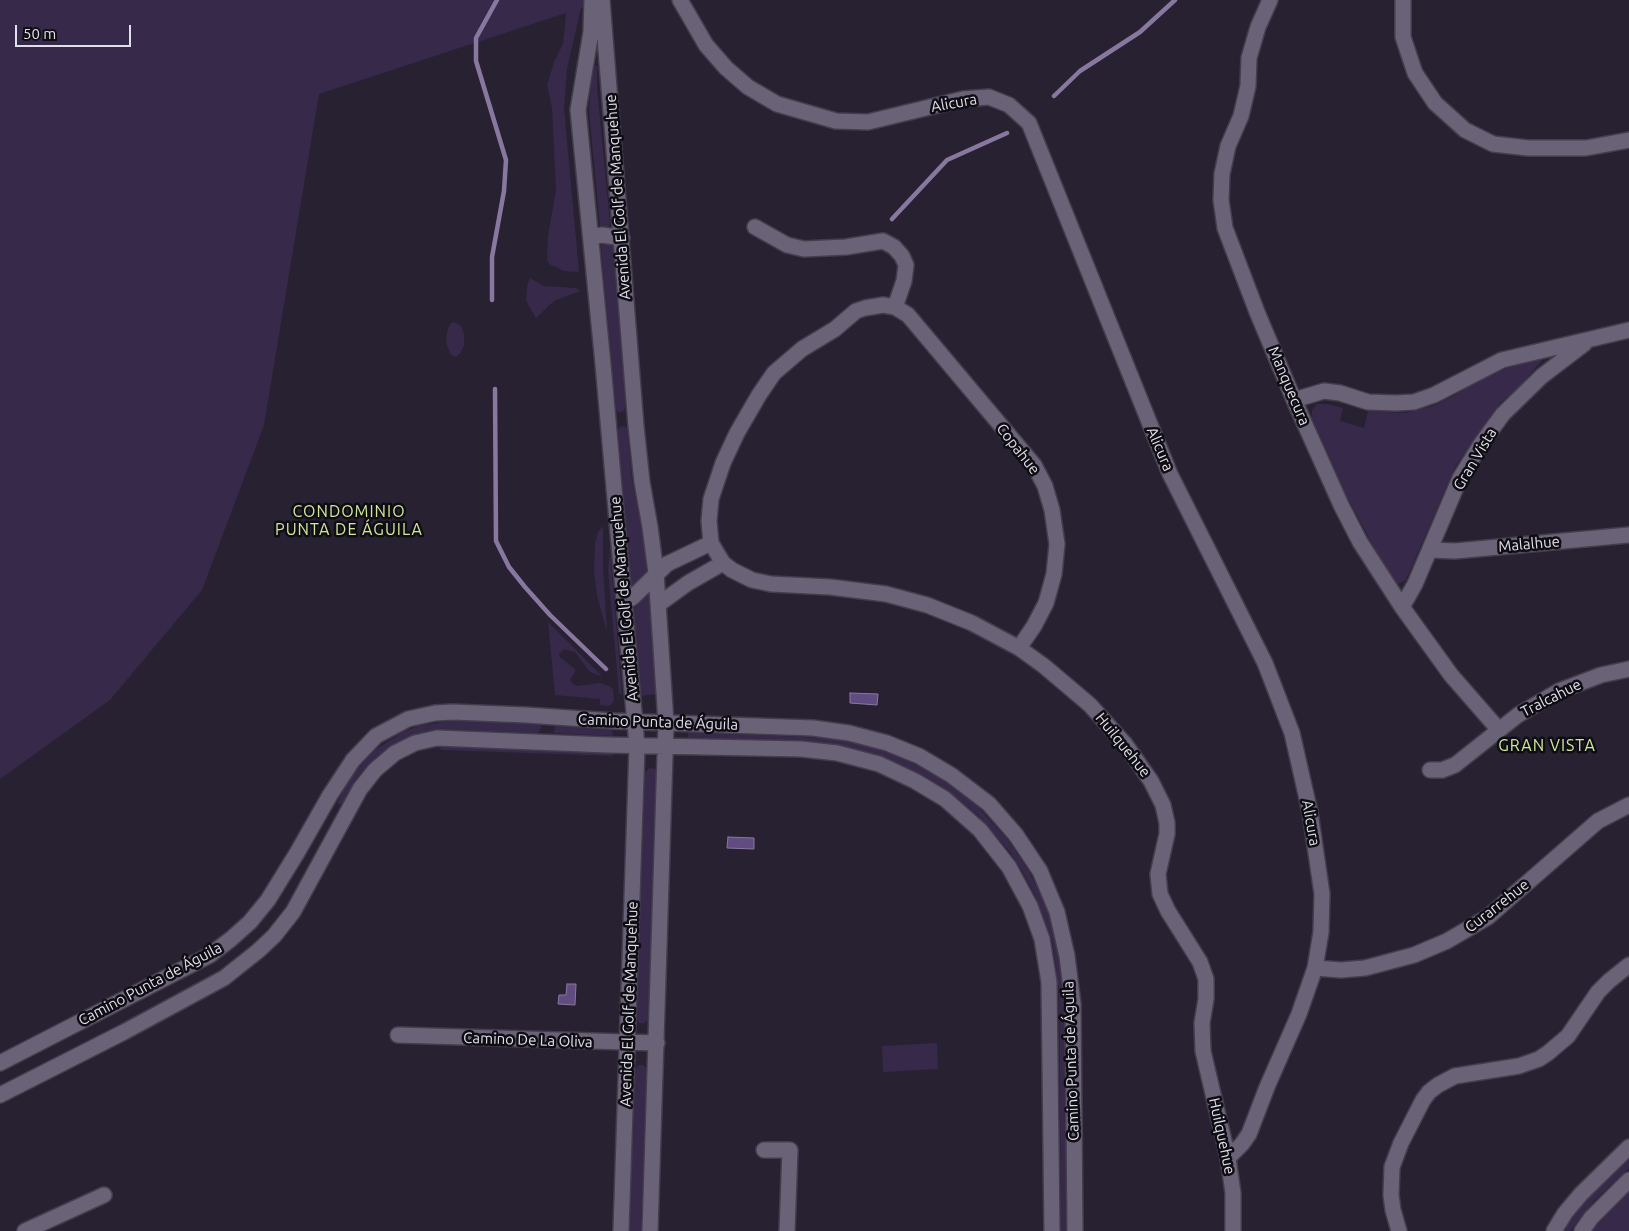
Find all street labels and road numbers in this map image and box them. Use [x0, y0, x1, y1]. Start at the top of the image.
street label: Alicura [930, 90, 978, 116]
street label: Avenida El Golf de Manquehue [602, 94, 634, 300]
street label: Manquecura [1264, 344, 1314, 428]
street label: Copahue [992, 420, 1044, 478]
street label: Alicura [1143, 424, 1177, 474]
street label: Gran Vista [1450, 425, 1500, 493]
street label: Avenida El Golf de Manquehue [606, 496, 642, 702]
street label: Malalhue [1497, 532, 1561, 556]
street label: Tralcahue [1518, 675, 1584, 721]
street label: Huilquehue [1092, 709, 1154, 781]
street label: Camino Punta de Águila [578, 710, 738, 734]
street label: Alicura [1298, 799, 1324, 847]
street label: Curarrehue [1461, 875, 1533, 937]
street label: Avenida El Golf de Manquehue [616, 901, 642, 1107]
street label: Camino Punta de Águila [75, 938, 225, 1030]
street label: Camino Punta de Águila [1059, 981, 1083, 1141]
street label: Camino De La Oliva [463, 1029, 593, 1051]
street label: Huilquehue [1205, 1096, 1239, 1176]

